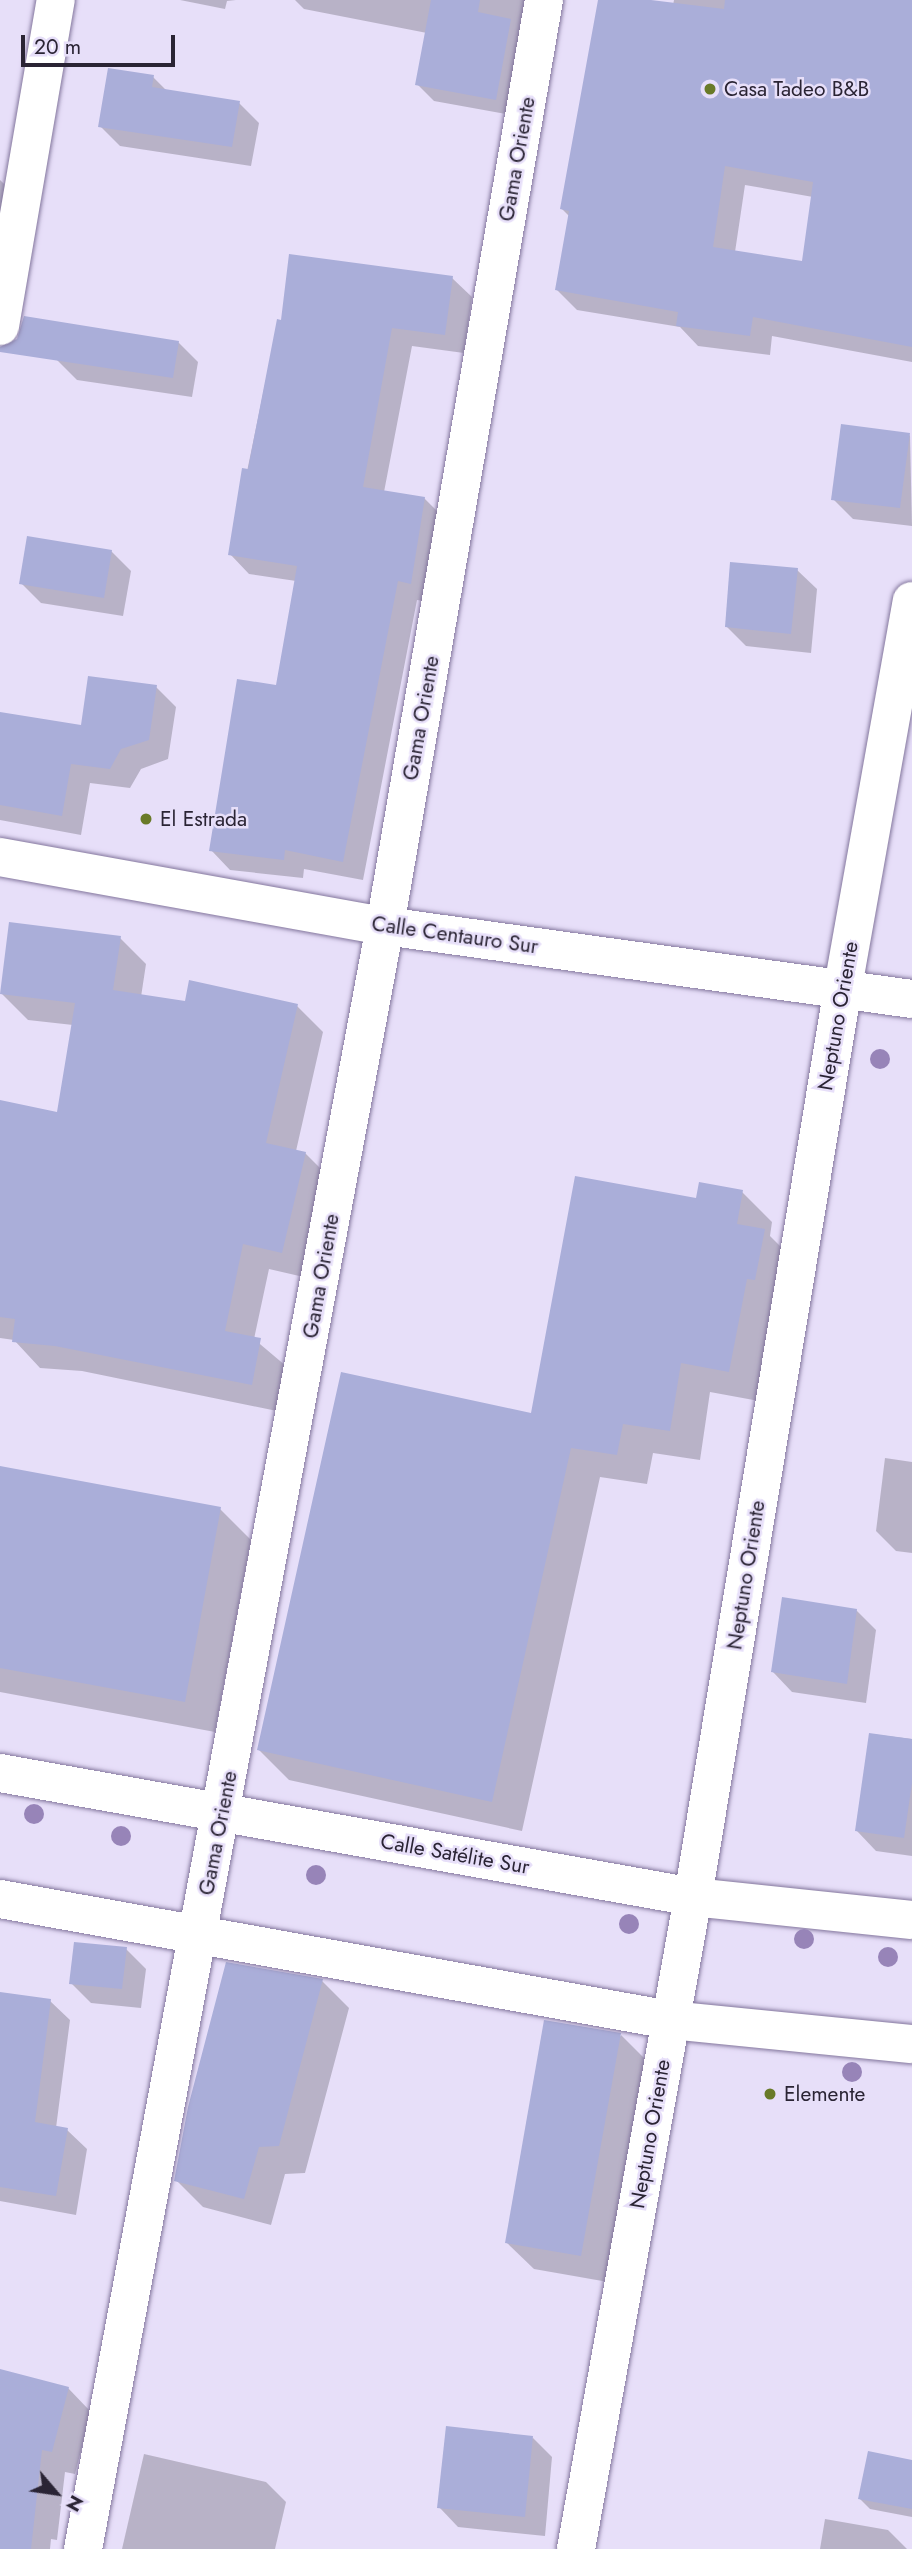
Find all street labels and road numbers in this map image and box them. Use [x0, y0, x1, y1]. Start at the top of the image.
street label: Gama Oriente [494, 95, 540, 223]
street label: Gama Oriente [398, 654, 444, 782]
street label: Calle Centauro Sur [370, 911, 540, 959]
street label: Neptuno Oriente [812, 940, 864, 1092]
street label: Gama Oriente [298, 1212, 344, 1340]
street label: Neptuno Oriente [722, 1499, 770, 1651]
street label: Gama Oriente [194, 1769, 242, 1897]
street label: Calle Satélite Sur [379, 1828, 531, 1880]
street label: Neptuno Oriente [624, 2058, 676, 2210]

